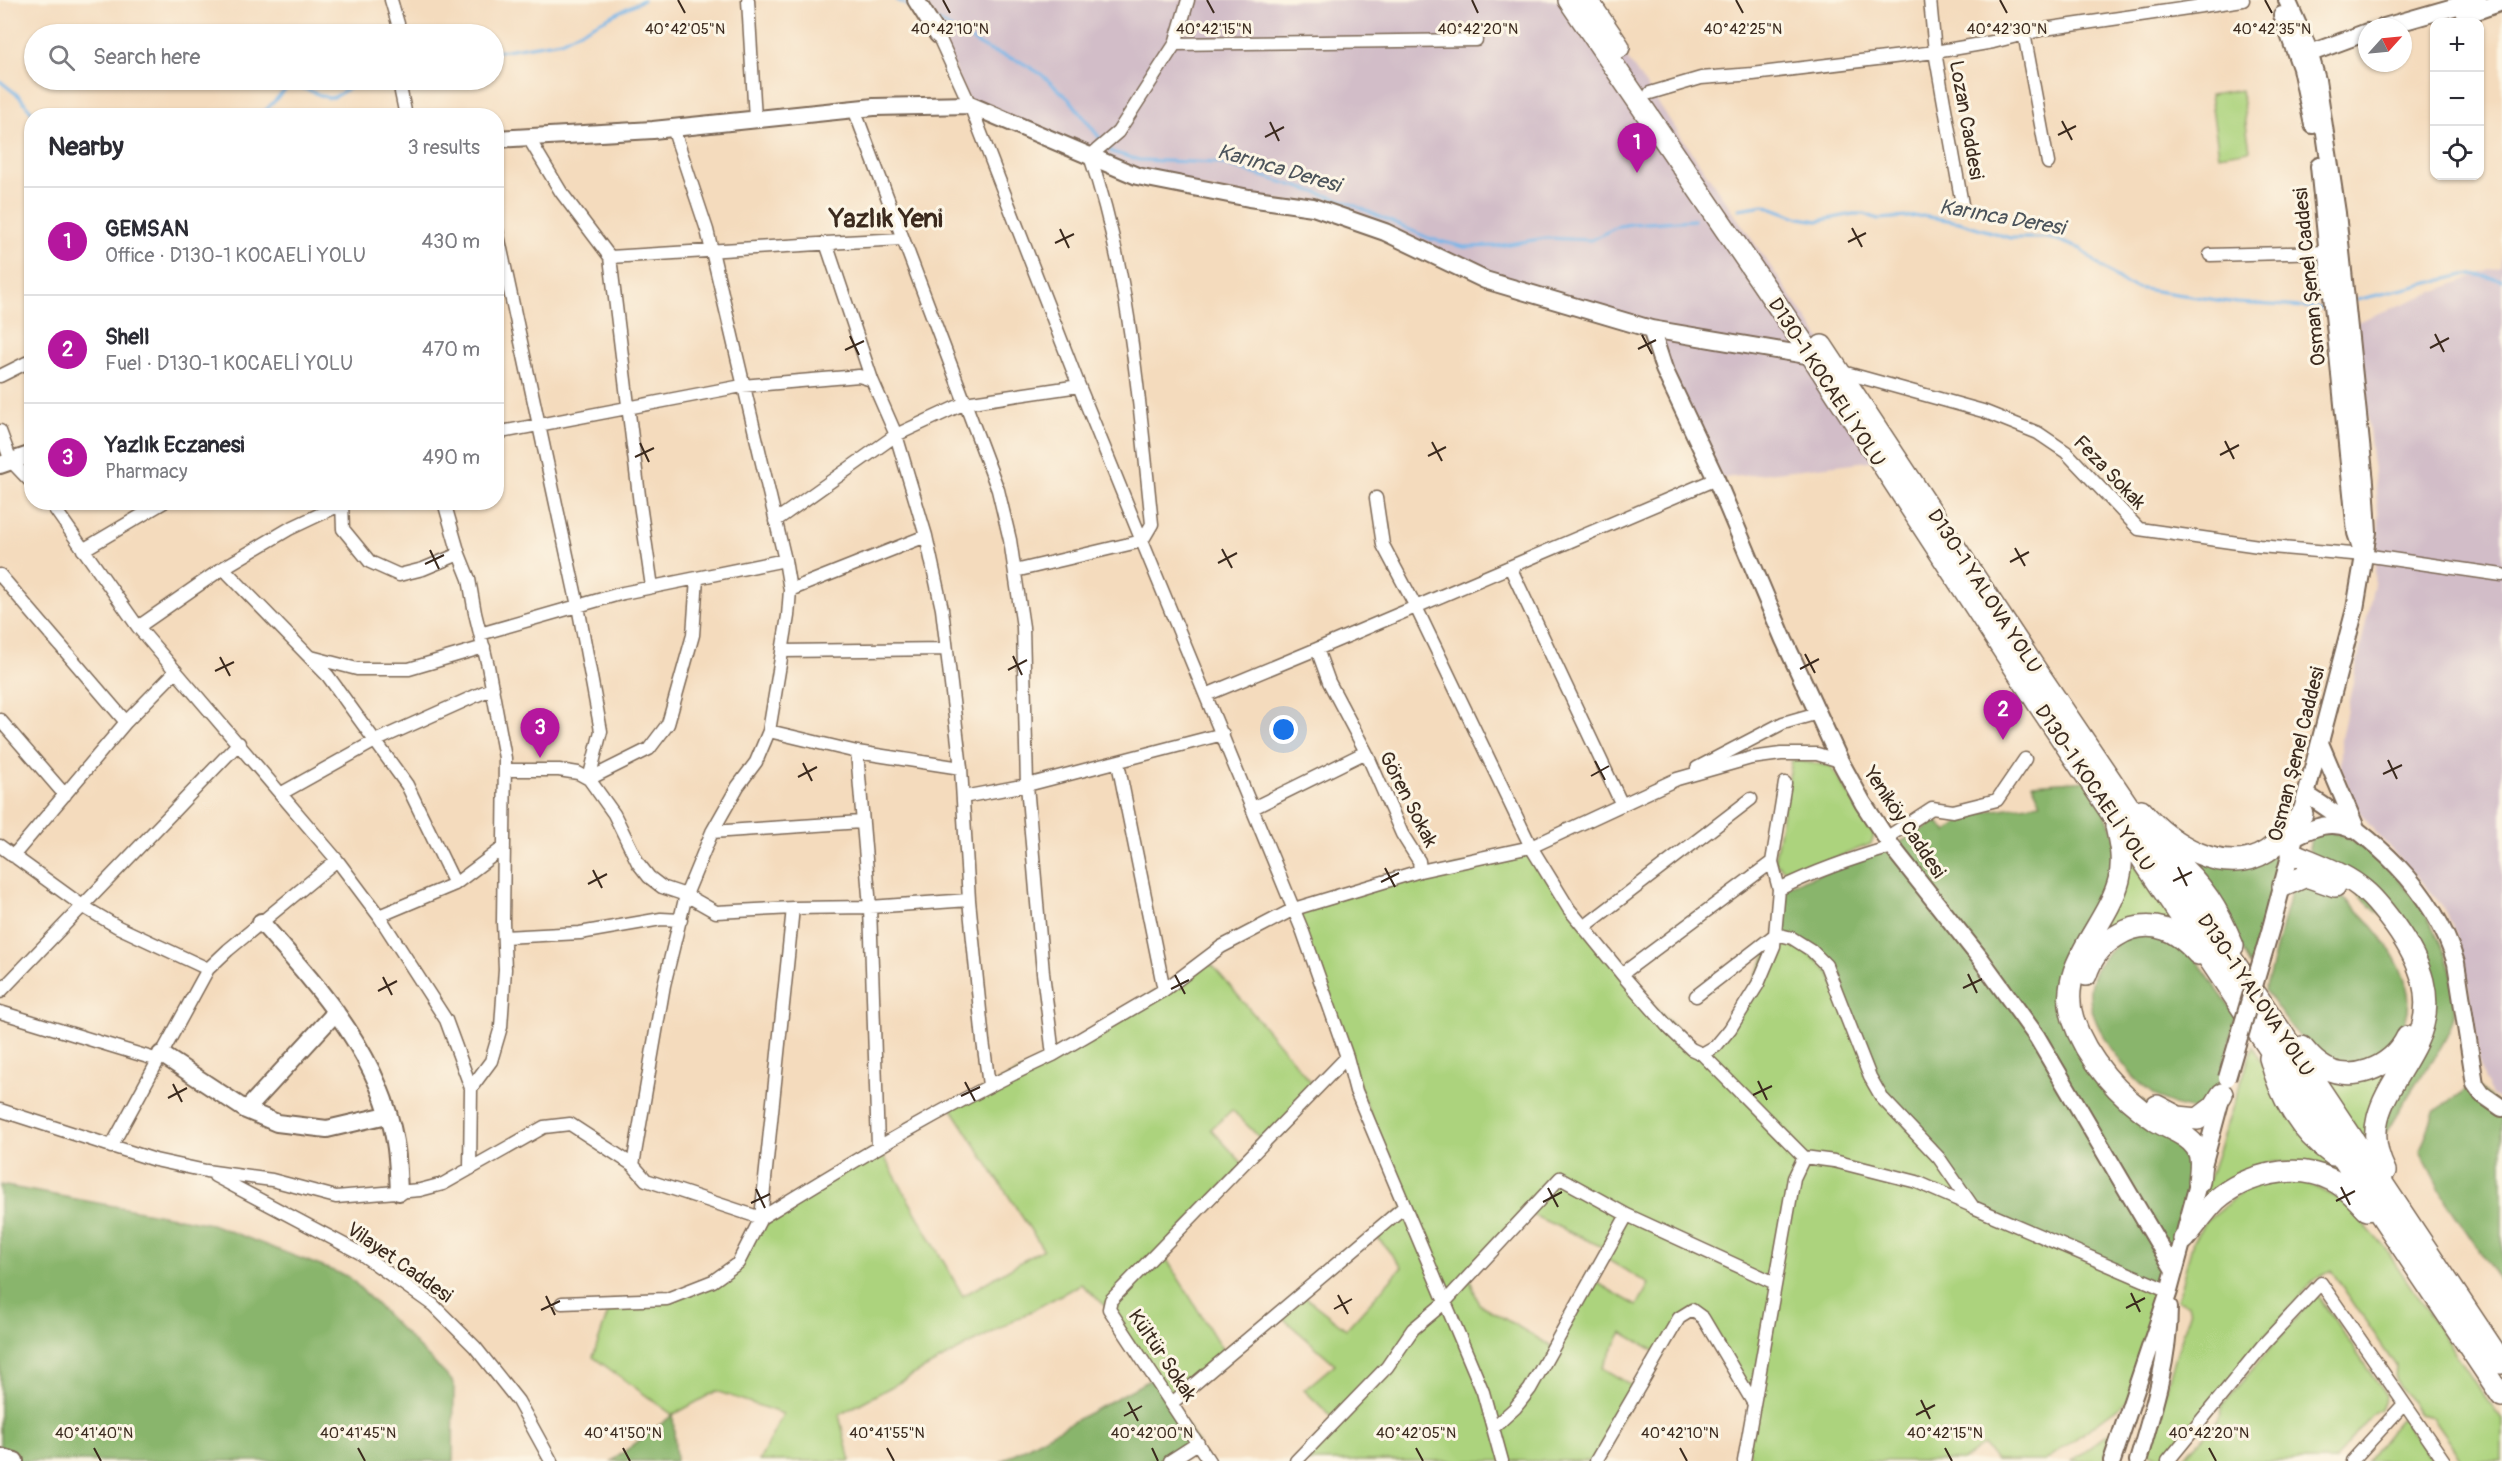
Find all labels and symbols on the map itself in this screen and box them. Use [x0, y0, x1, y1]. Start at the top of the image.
north arrow [2358, 18, 2412, 72]
text: 40°42'05"N [645, 20, 725, 39]
text: 40°42'10"N [911, 20, 989, 39]
text: 40°42'15"N [1176, 20, 1252, 39]
text: 40°42'20"N [1438, 20, 1518, 39]
text: 40°42'25"N [1704, 20, 1782, 39]
text: 40°42'30"N [1967, 20, 2047, 39]
text: 40°42'35"N [2233, 20, 2311, 39]
street label: Lozan Caddesi [1944, 59, 1989, 182]
pin: 1 [1618, 124, 1656, 173]
water label: Karınca Deresi [1214, 138, 1347, 200]
street label: Osman Şenel Caddesi [2288, 187, 2331, 367]
water label: Karınca Deresi [1937, 193, 2070, 242]
district label: Yazlık Yeni [828, 203, 943, 235]
street label: D130-1 KOCAELİ YOLU [1763, 293, 1891, 471]
street label: Feza Sokak [2068, 430, 2152, 515]
street label: D130-1 YALOVA YOLU [1922, 504, 2047, 678]
street label: Osman Şenel Caddesi [2263, 664, 2330, 844]
pin: 2 [1984, 690, 2022, 740]
street label: D130-1 KOCAELİ YOLU [2029, 700, 2160, 877]
pin: 3 [520, 708, 560, 758]
your location [1269, 715, 1298, 744]
street label: Gören Sokak [1374, 747, 1444, 852]
street label: Yeniköy Caddesi [1857, 761, 1951, 883]
street label: D130-1 YALOVA YOLU [2192, 909, 2319, 1081]
street label: Vilayet Caddesi [342, 1217, 458, 1308]
street label: Kültür Sokak [1123, 1305, 1203, 1407]
text: 40°41'40"N [55, 1424, 133, 1443]
text: 40°41'45"N [320, 1424, 396, 1443]
text: 40°41'50"N [584, 1424, 662, 1443]
text: 40°41'55"N [849, 1424, 925, 1443]
text: 40°42'00"N [1111, 1424, 1193, 1443]
text: 40°42'05"N [1376, 1424, 1456, 1443]
text: 40°42'10"N [1641, 1424, 1719, 1443]
text: 40°42'15"N [1907, 1424, 1983, 1443]
text: 40°42'20"N [2169, 1424, 2249, 1443]

